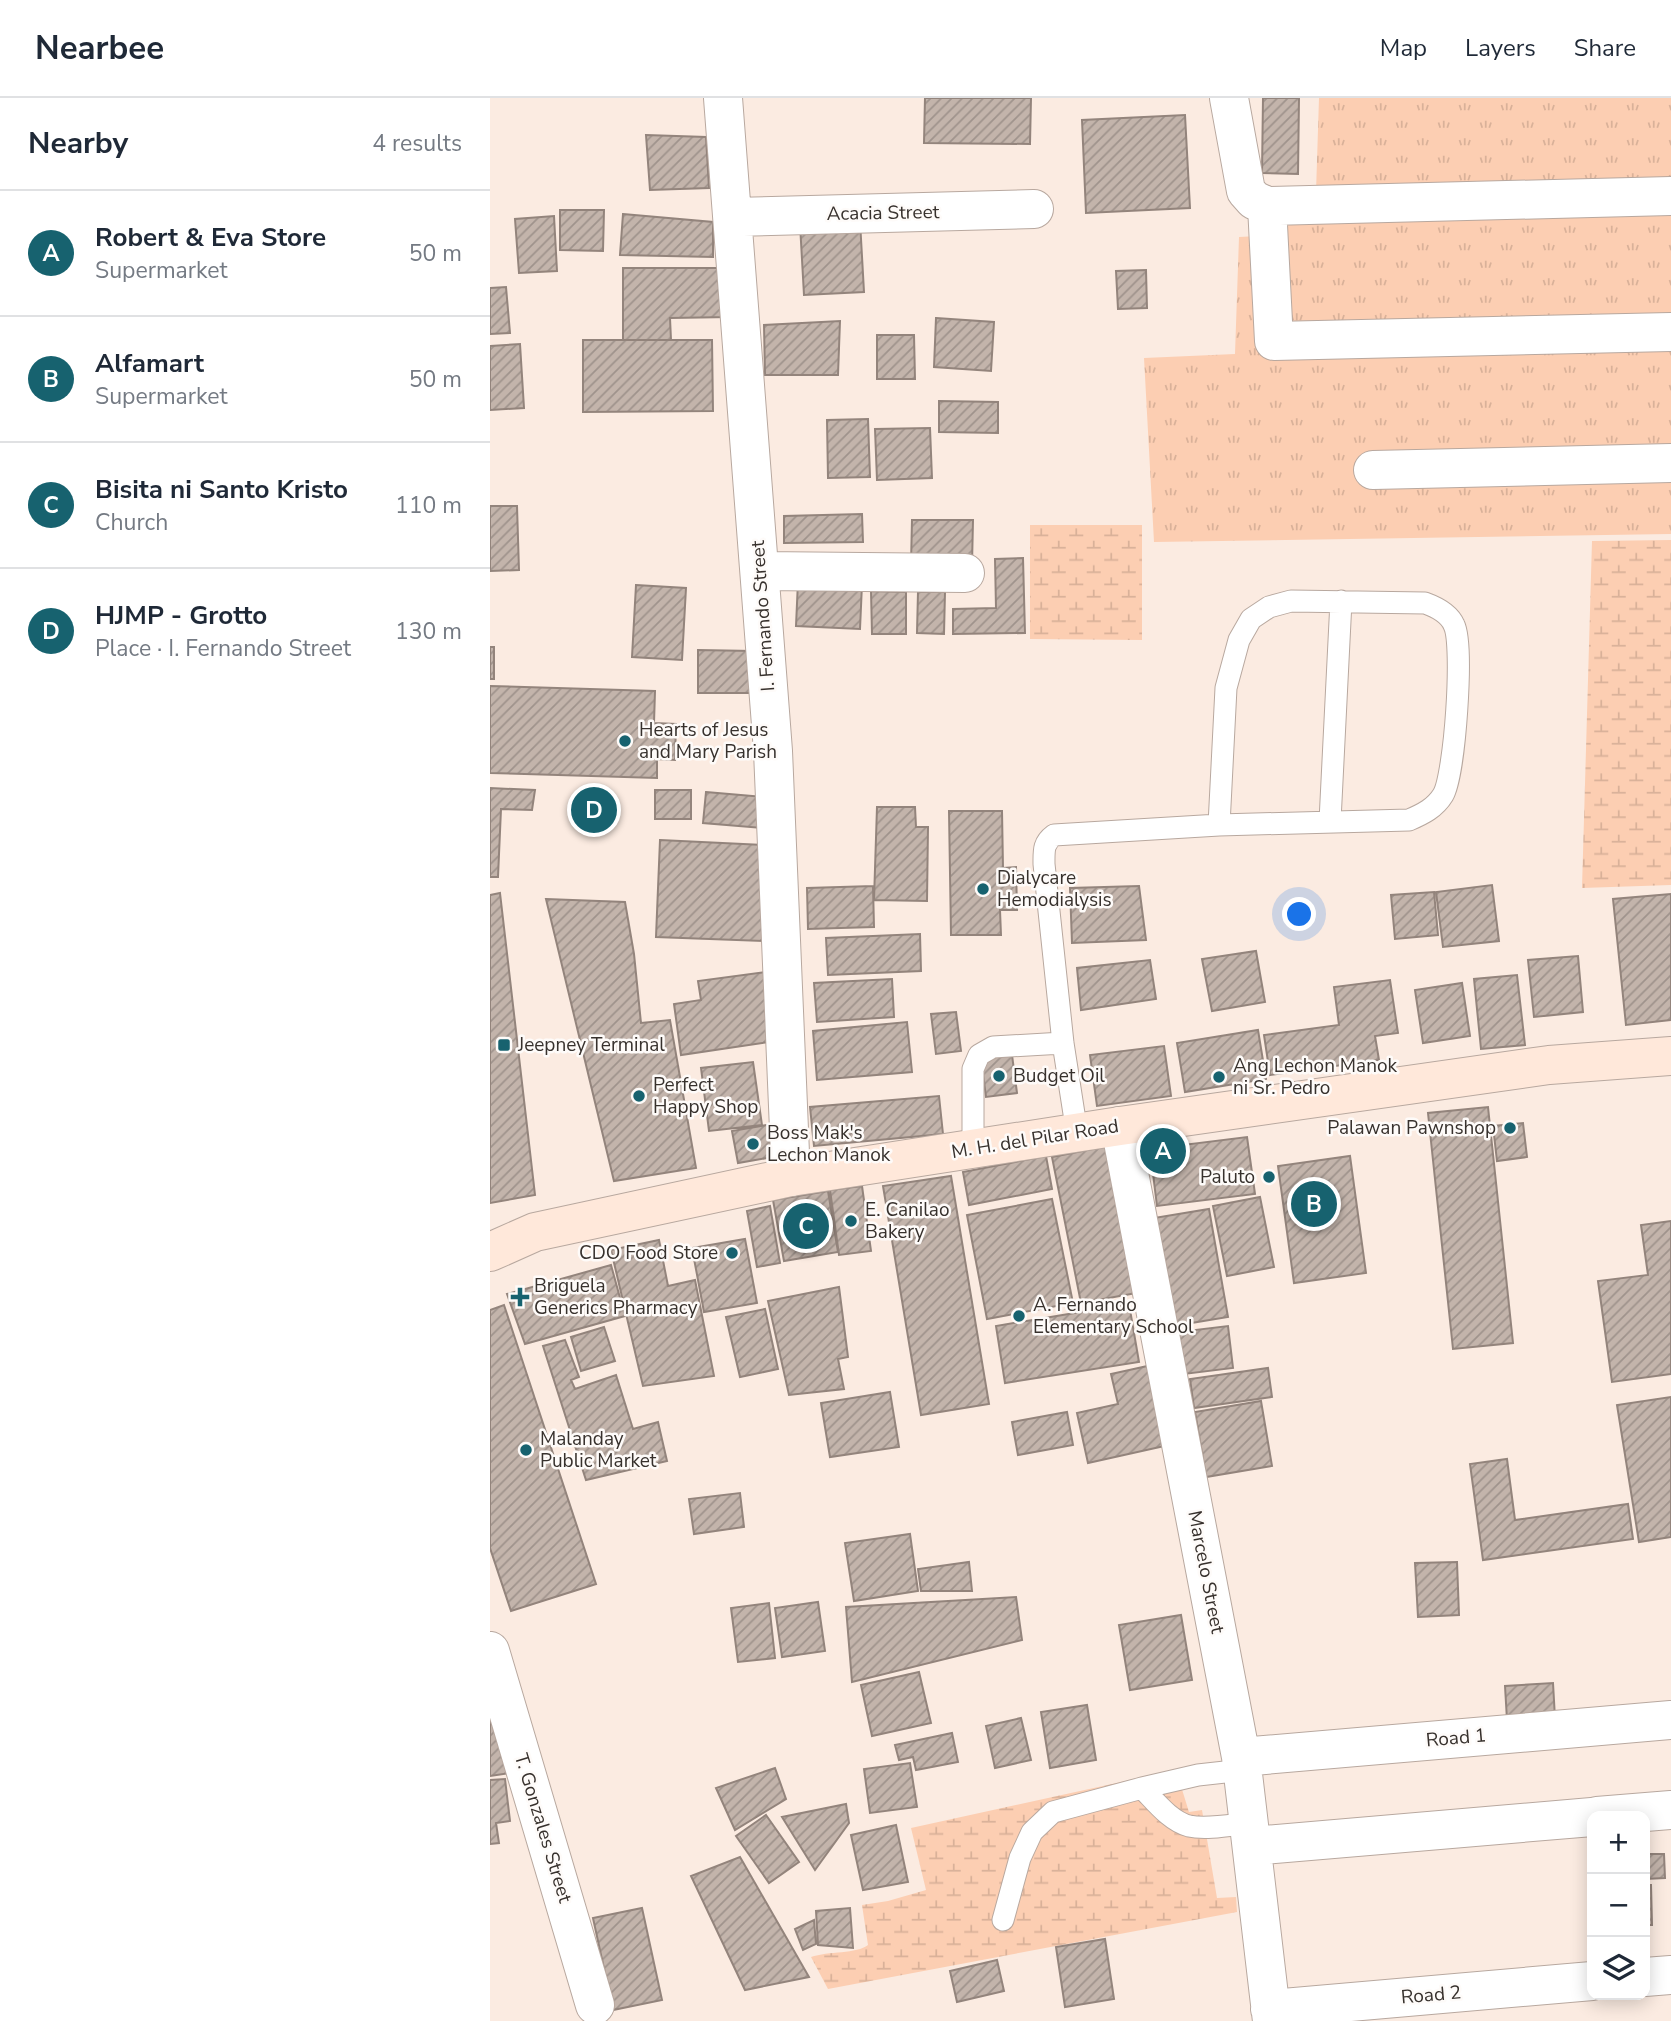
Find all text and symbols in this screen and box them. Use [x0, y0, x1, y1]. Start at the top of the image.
text: Nearbee [35, 26, 164, 71]
text: Map [1380, 32, 1427, 64]
text: Layers [1465, 32, 1536, 64]
text: Share [1574, 32, 1636, 64]
text: Nearby [28, 123, 128, 164]
text: 4 results [372, 128, 462, 159]
street label: Acacia Street [827, 199, 940, 227]
text: Robert & Eva Store [95, 220, 326, 255]
text: A [42, 238, 60, 269]
text: 50 m [409, 238, 462, 269]
text: Supermarket [95, 255, 228, 286]
text: Alfamart [95, 346, 204, 381]
text: B [43, 364, 59, 395]
text: 50 m [409, 364, 462, 395]
text: Supermarket [95, 381, 228, 412]
text: Bisita ni Santo Kristo [95, 472, 348, 507]
text: C [43, 490, 59, 521]
text: 110 m [395, 490, 462, 521]
text: Church [95, 507, 168, 538]
street label: I. Fernando Street [745, 539, 781, 692]
text: HJMP - Grotto [95, 598, 267, 633]
text: D [42, 616, 60, 647]
text: 130 m [395, 616, 462, 647]
text: Place · I. Fernando Street [95, 633, 351, 664]
place label: Hearts of Jesus and Mary Parish [639, 717, 777, 765]
marker: Hearts of Jesus and Mary Parish [617, 733, 633, 749]
pin: D [571, 784, 617, 836]
place label: Dialycare Hemodialysis [997, 865, 1112, 913]
marker: Dialycare Hemodialysis [975, 881, 991, 897]
your location [1282, 897, 1316, 931]
place label: Jeepney Terminal [517, 1032, 665, 1058]
marker: Jeepney Terminal [496, 1037, 512, 1053]
place label: Ang Lechon Manok ni Sr. Pedro [1233, 1053, 1397, 1101]
place label: Budget Oil [1013, 1063, 1105, 1089]
marker: Budget Oil [991, 1068, 1007, 1084]
marker: Ang Lechon Manok ni Sr. Pedro [1211, 1069, 1227, 1085]
place label: Perfect Happy Shop [653, 1072, 758, 1120]
marker: Perfect Happy Shop [631, 1088, 647, 1104]
street label: M. H. del Pilar Road [950, 1113, 1120, 1165]
place label: Palawan Pawnshop [1327, 1115, 1496, 1141]
place label: Boss Mak's Lechon Manok [767, 1120, 891, 1168]
marker: Palawan Pawnshop [1502, 1120, 1518, 1136]
pin: A [1140, 1125, 1186, 1177]
marker: Boss Mak's Lechon Manok [745, 1136, 761, 1152]
place label: Paluto [1200, 1164, 1255, 1190]
marker: Paluto [1261, 1169, 1277, 1185]
pin: B [1291, 1178, 1337, 1230]
place label: E. Canilao Bakery [865, 1197, 950, 1245]
pin: C [783, 1200, 829, 1252]
marker: E. Canilao Bakery [843, 1213, 859, 1229]
place label: CDO Food Store [579, 1240, 718, 1266]
marker: CDO Food Store [724, 1245, 740, 1261]
place label: Briguela Generics Pharmacy [534, 1273, 698, 1321]
marker: Briguela Generics Pharmacy [512, 1289, 528, 1305]
place label: A. Fernando Elementary School [1033, 1292, 1194, 1340]
marker: A. Fernando Elementary School [1011, 1308, 1027, 1324]
place label: Malanday Public Market [540, 1426, 657, 1474]
marker: Malanday Public Market [518, 1442, 534, 1458]
street label: Marcelo Street [1181, 1508, 1231, 1636]
street label: Road 1 [1425, 1722, 1487, 1754]
street label: T. Gonzales Street [508, 1750, 578, 1906]
map controls [1587, 1811, 1650, 2000]
button: + [1587, 1811, 1650, 1874]
button: − [1587, 1874, 1650, 1937]
button: layers [1587, 1937, 1650, 2000]
street label: Road 2 [1400, 1979, 1462, 2011]

